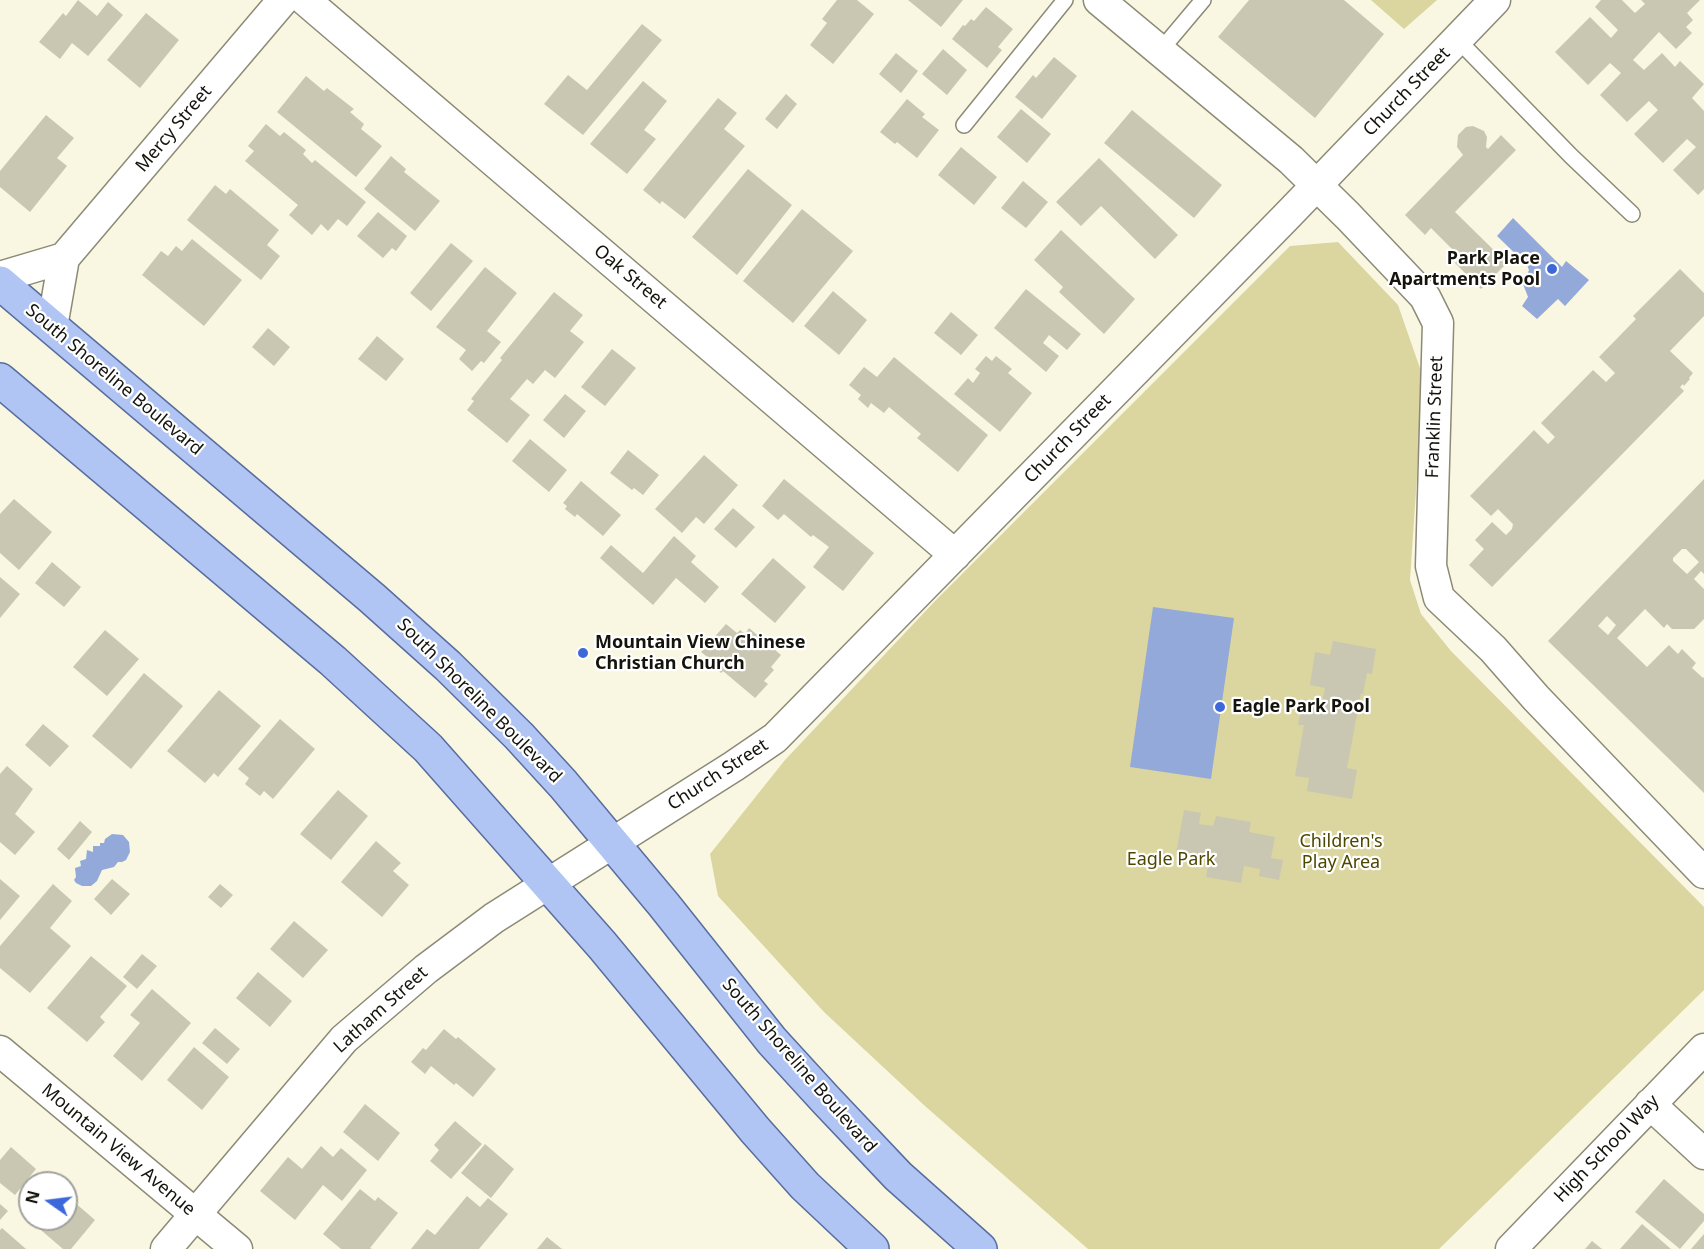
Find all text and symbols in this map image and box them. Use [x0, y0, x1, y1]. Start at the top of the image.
street label: Church Street [1359, 43, 1455, 141]
street label: Mercy Street [132, 81, 216, 177]
street label: Oak Street [589, 240, 671, 314]
place label: Park Place Apartments Pool [1389, 248, 1540, 290]
marker: Park Place Apartments Pool [1545, 262, 1559, 276]
street label: South Shoreline Boulevard [21, 300, 207, 460]
street label: Franklin Street [1422, 355, 1448, 479]
street label: Church Street [1020, 390, 1116, 488]
street label: South Shoreline Boulevard [392, 614, 566, 788]
place label: Mountain View Chinese Christian Church [595, 632, 805, 674]
marker: Mountain View Chinese Christian Church [576, 646, 590, 660]
place label: Eagle Park Pool [1232, 696, 1370, 718]
marker: Eagle Park Pool [1213, 700, 1227, 714]
street label: Church Street [664, 735, 772, 815]
park label: Children's Play Area [1299, 831, 1383, 874]
park label: Eagle Park [1127, 849, 1215, 871]
street label: Latham Street [330, 962, 432, 1058]
street label: South Shoreline Boulevard [717, 974, 881, 1158]
street label: Mountain View Avenue [37, 1079, 199, 1221]
street label: High School Way [1550, 1091, 1664, 1207]
north arrow [18, 1171, 78, 1231]
text: N [20, 1188, 45, 1206]

